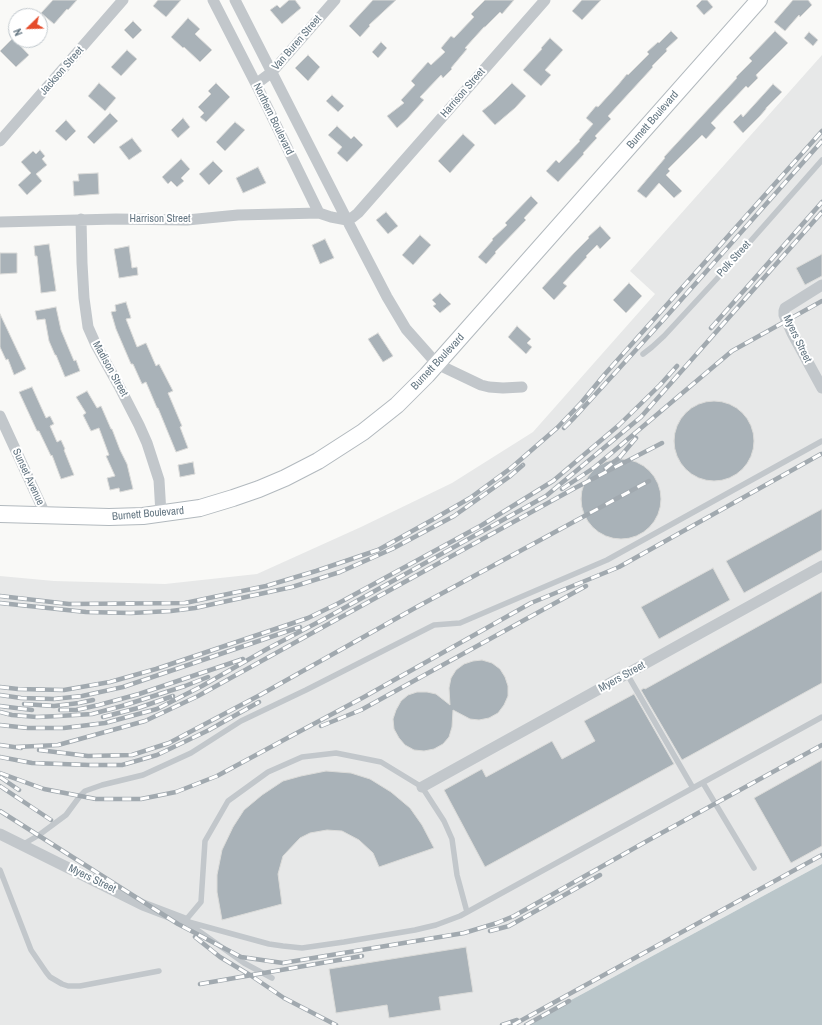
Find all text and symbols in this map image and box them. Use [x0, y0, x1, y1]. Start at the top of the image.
north arrow [8, 8, 48, 48]
street label: Van Buren Street [270, 13, 324, 73]
text: N [10, 27, 26, 38]
street label: Jackson Street [37, 44, 87, 98]
street label: Harrison Street [438, 66, 488, 120]
street label: Northern Boulevard [250, 81, 296, 157]
street label: Burnett Boulevard [624, 88, 682, 152]
street label: Harrison Street [129, 212, 191, 226]
street label: Polk Street [714, 238, 754, 280]
street label: Myers Street [780, 313, 814, 365]
street label: Burnett Boulevard [409, 331, 467, 393]
street label: Madison Street [89, 339, 131, 399]
street label: Sunset Avenue [9, 447, 47, 507]
street label: Burnett Boulevard [111, 504, 185, 524]
street label: Myers Street [596, 659, 648, 695]
street label: Myers Street [66, 862, 118, 896]

